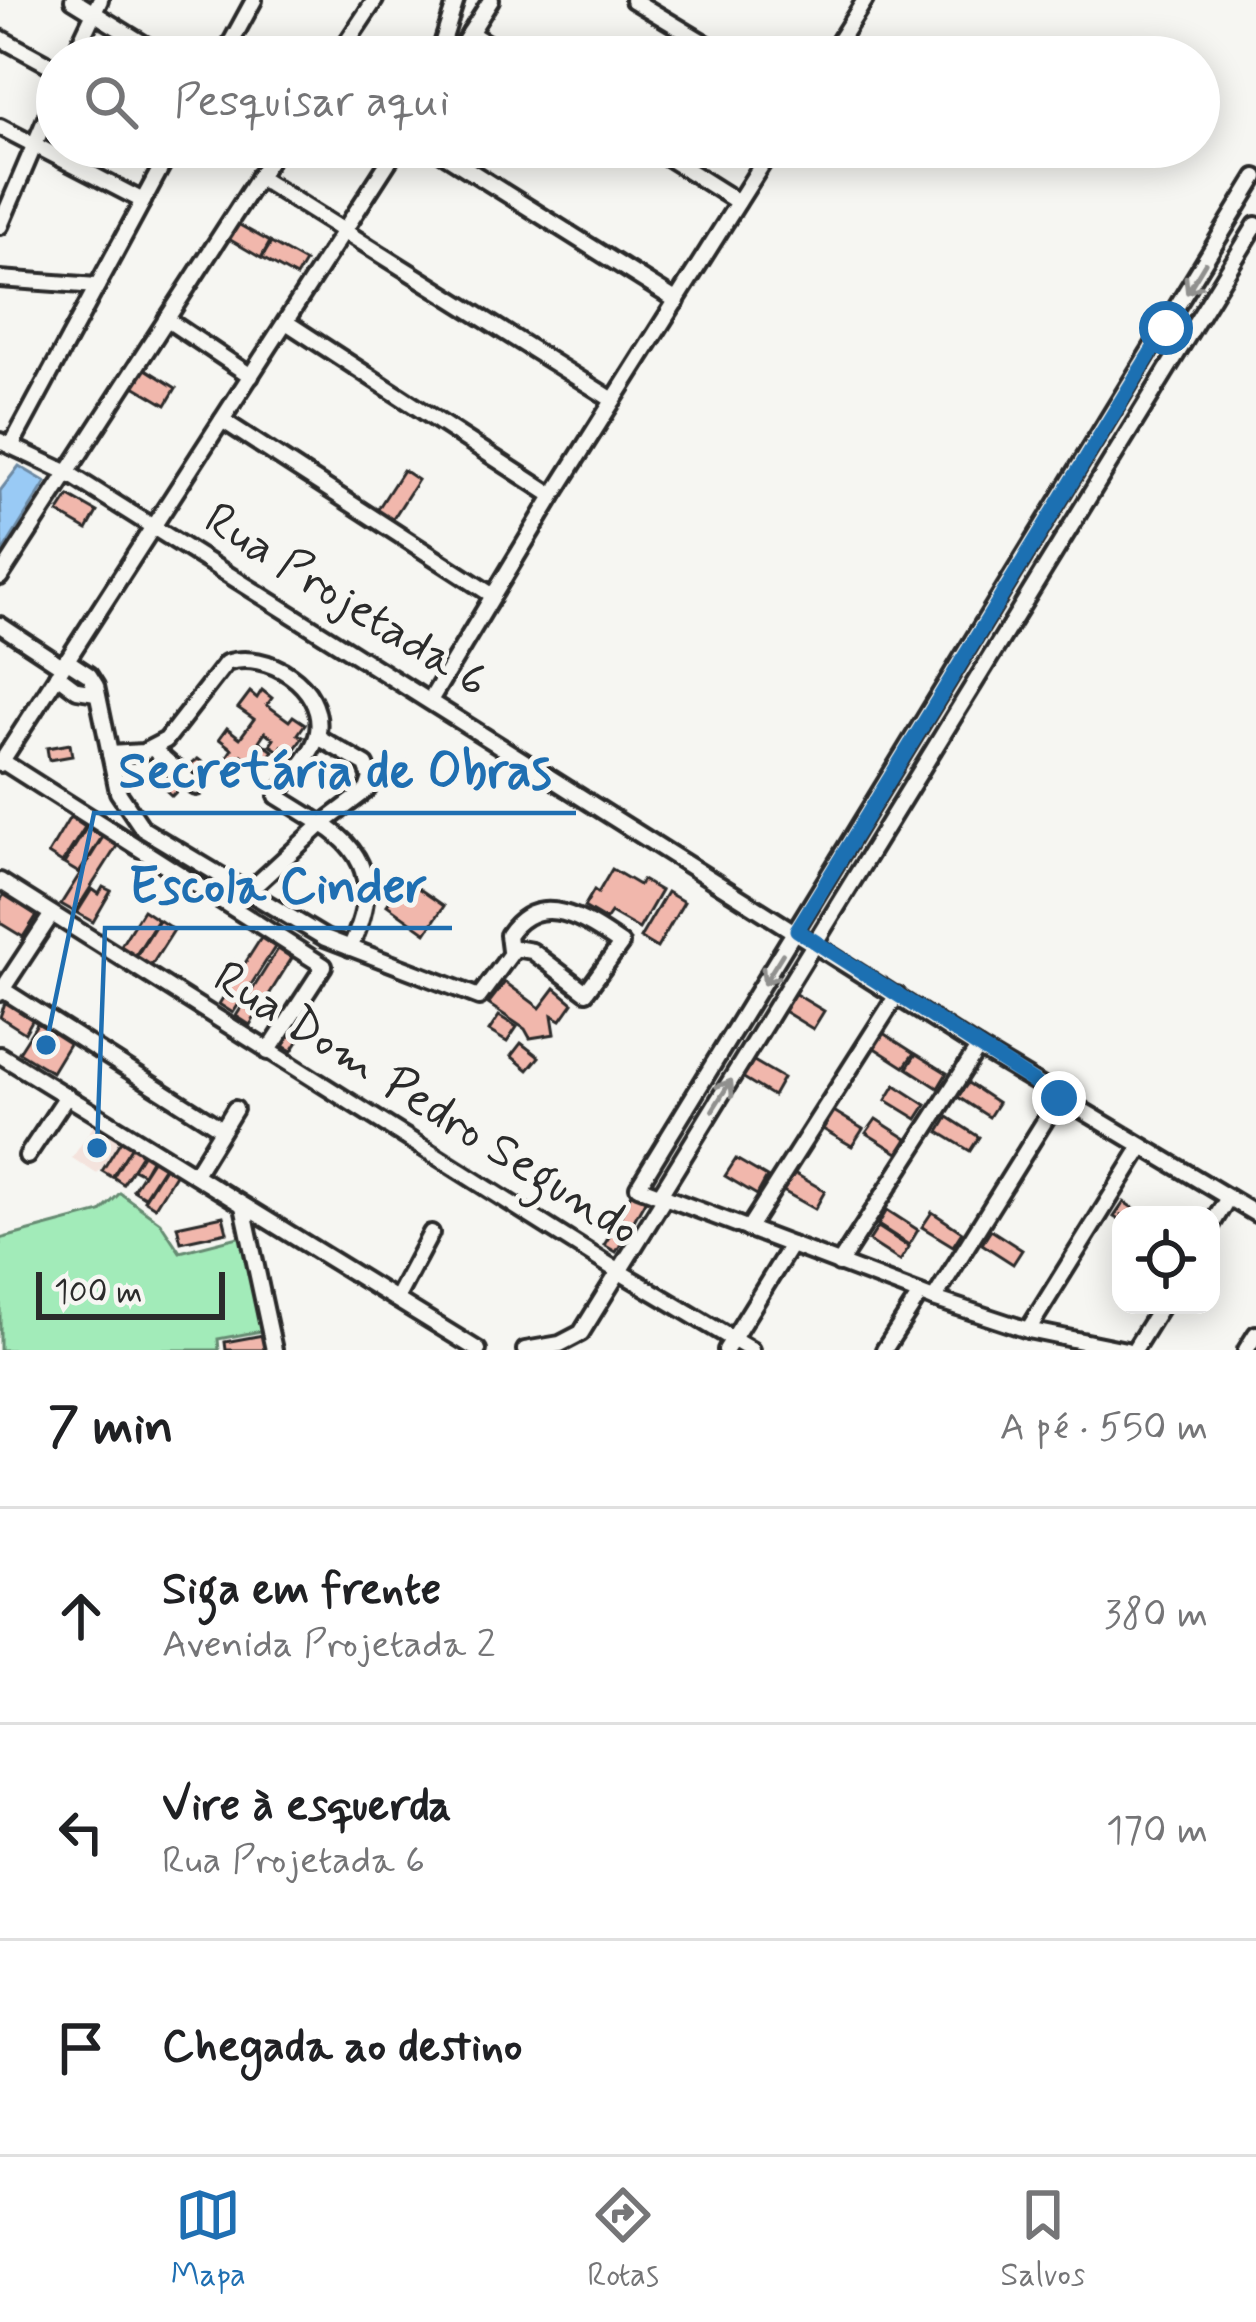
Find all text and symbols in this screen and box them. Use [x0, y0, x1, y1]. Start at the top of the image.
search box [36, 36, 1220, 168]
icon: search [78, 69, 144, 135]
text: Pesquisar aqui [174, 73, 450, 132]
one-way arrow [1184, 260, 1208, 294]
route start [1139, 301, 1193, 355]
street label: Rua Projetada 6 [192, 489, 500, 713]
callout: Secretária de Obras [94, 726, 576, 813]
text: Secretária de Obras [118, 740, 552, 806]
callout: Escola Cinder [105, 841, 452, 928]
text: Escola Cinder [129, 855, 427, 921]
street label: Rua Dom Pedro Segundo [198, 947, 651, 1265]
one-way arrow [761, 951, 785, 985]
route end [1032, 1071, 1086, 1125]
one-way arrow [710, 1079, 734, 1113]
map controls [1112, 1206, 1220, 1314]
button: locate [1112, 1206, 1220, 1314]
scale bar [36, 1266, 225, 1319]
text: 100 m [54, 1271, 143, 1315]
text: 7 min [48, 1395, 174, 1461]
text: A pé · 550 m [1000, 1403, 1208, 1454]
text: Siga em frente [162, 1561, 441, 1620]
icon: ahead [48, 1583, 114, 1649]
text: 380 m [1104, 1590, 1208, 1641]
text: Avenida Projetada 2 [162, 1620, 496, 1671]
text: Vire à esquerda [162, 1777, 451, 1836]
icon: left [48, 1799, 114, 1865]
text: 170 m [1106, 1806, 1208, 1857]
text: Rua Projetada 6 [162, 1836, 425, 1887]
icon: arrive [48, 2015, 114, 2081]
text: Chegada ao destino [162, 2018, 522, 2077]
tab: Mapa [171, 2182, 246, 2298]
tab: Rotas [587, 2182, 659, 2298]
tab: Salvos [1000, 2182, 1085, 2298]

